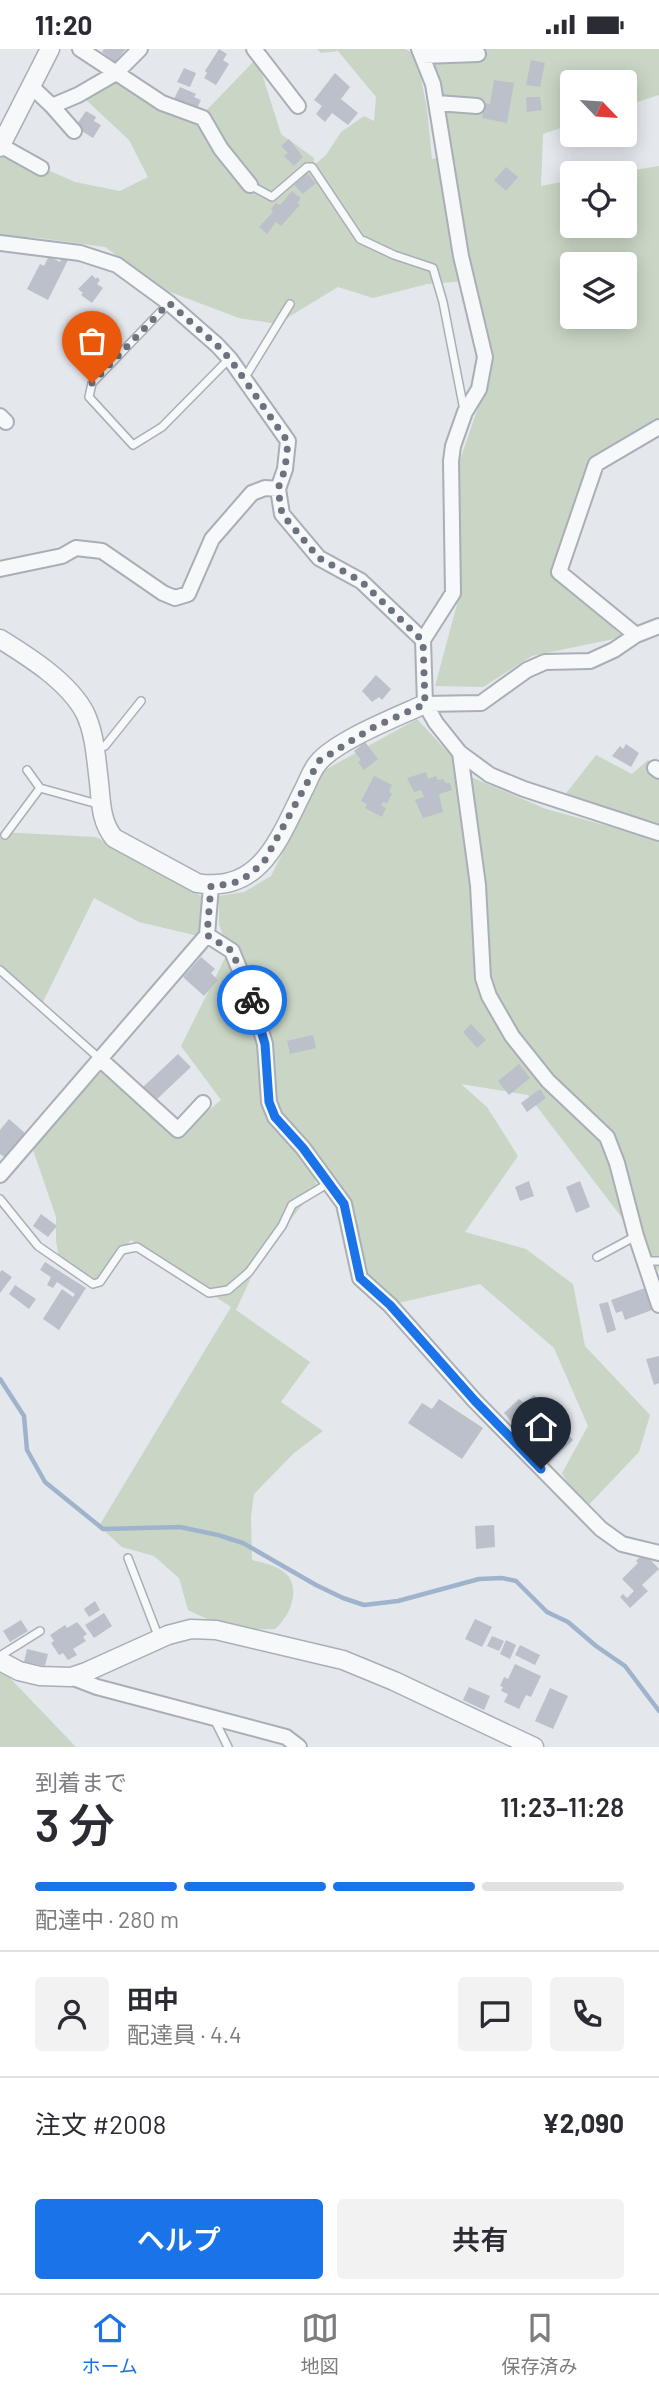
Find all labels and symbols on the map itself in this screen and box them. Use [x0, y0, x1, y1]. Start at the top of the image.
north arrow [560, 70, 637, 147]
pin [62, 311, 122, 383]
courier [217, 965, 287, 1035]
pin [511, 1397, 571, 1469]

